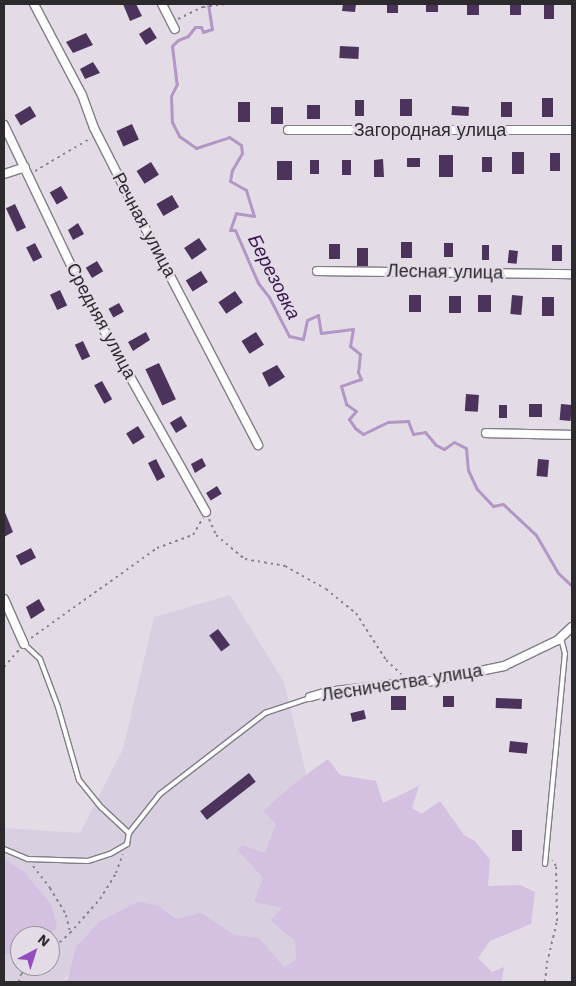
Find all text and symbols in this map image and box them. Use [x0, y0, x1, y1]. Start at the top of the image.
street label: Загородная улица [354, 119, 506, 141]
street label: Речная улица [107, 169, 181, 281]
water label: Березовка [243, 231, 305, 323]
street label: Средняя улица [61, 259, 141, 383]
street label: Лесная улица [387, 260, 503, 284]
street label: Лесничества улица [320, 660, 484, 706]
north arrow [10, 926, 60, 976]
text: N [35, 931, 53, 950]

